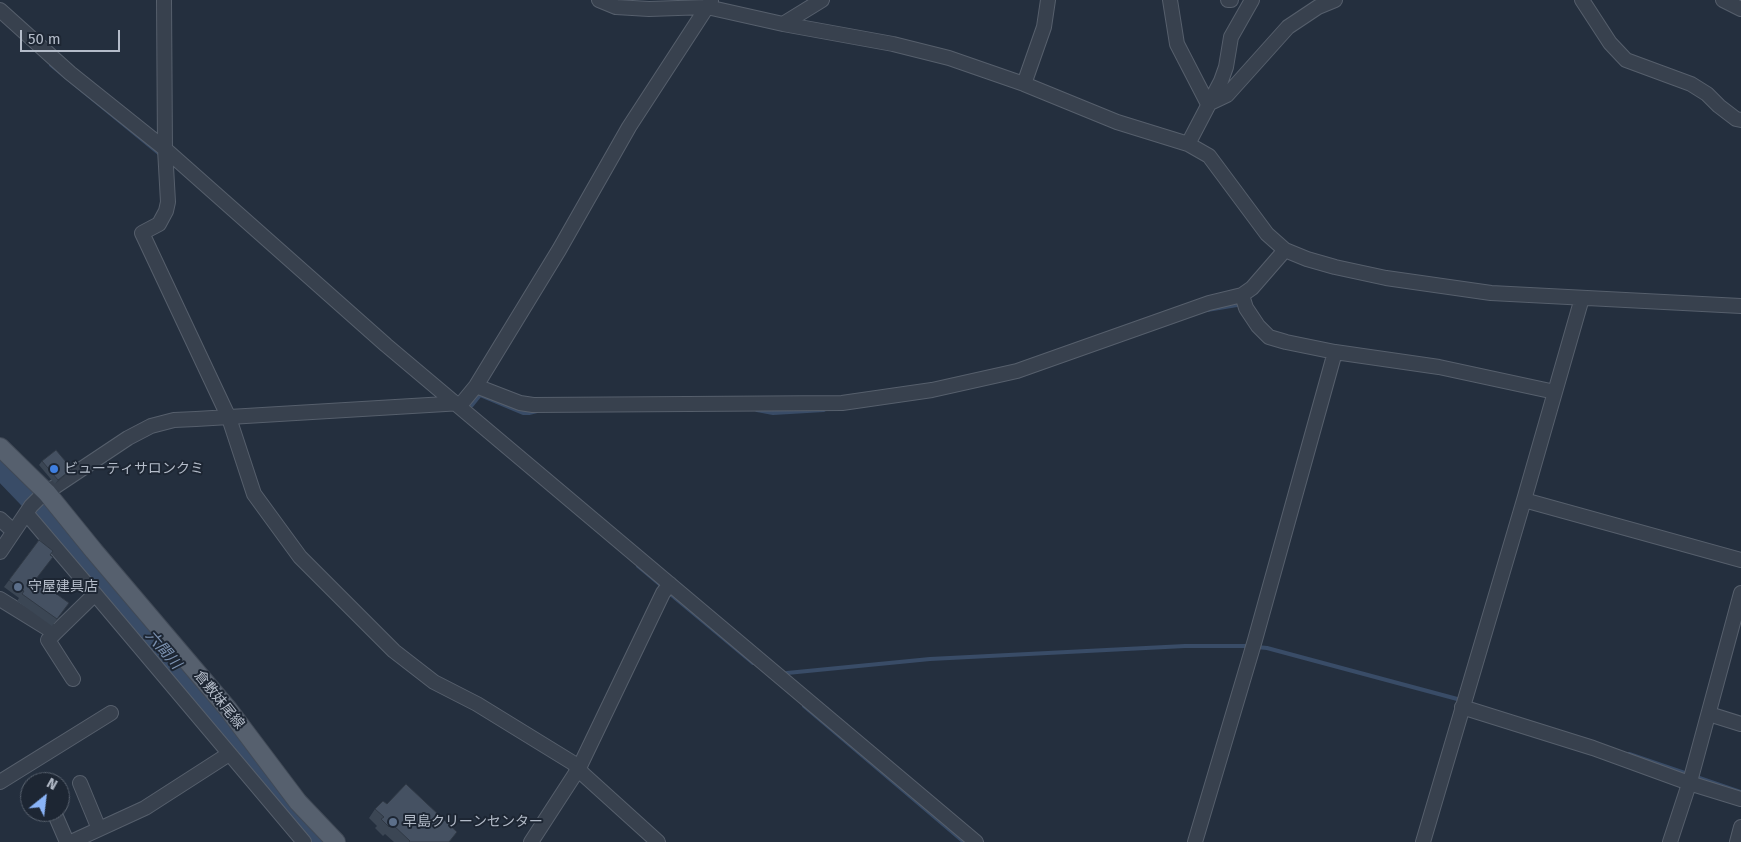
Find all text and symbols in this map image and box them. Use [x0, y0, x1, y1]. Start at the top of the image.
scale bar [22, 20, 122, 52]
text: 50 m [28, 30, 61, 48]
place label: ビューティサロンクミ [64, 461, 204, 477]
marker: ビューティサロンクミ [48, 463, 60, 475]
place label: 守屋建具店 [28, 579, 98, 595]
marker: 守屋建具店 [12, 581, 24, 593]
water label: 六間川 [141, 627, 185, 673]
street label: 倉敷妹尾線 [190, 668, 248, 732]
north arrow [20, 772, 70, 822]
text: N [44, 775, 60, 794]
place label: 早島クリーンセンター [403, 814, 543, 830]
marker: 早島クリーンセンター [387, 816, 399, 828]

